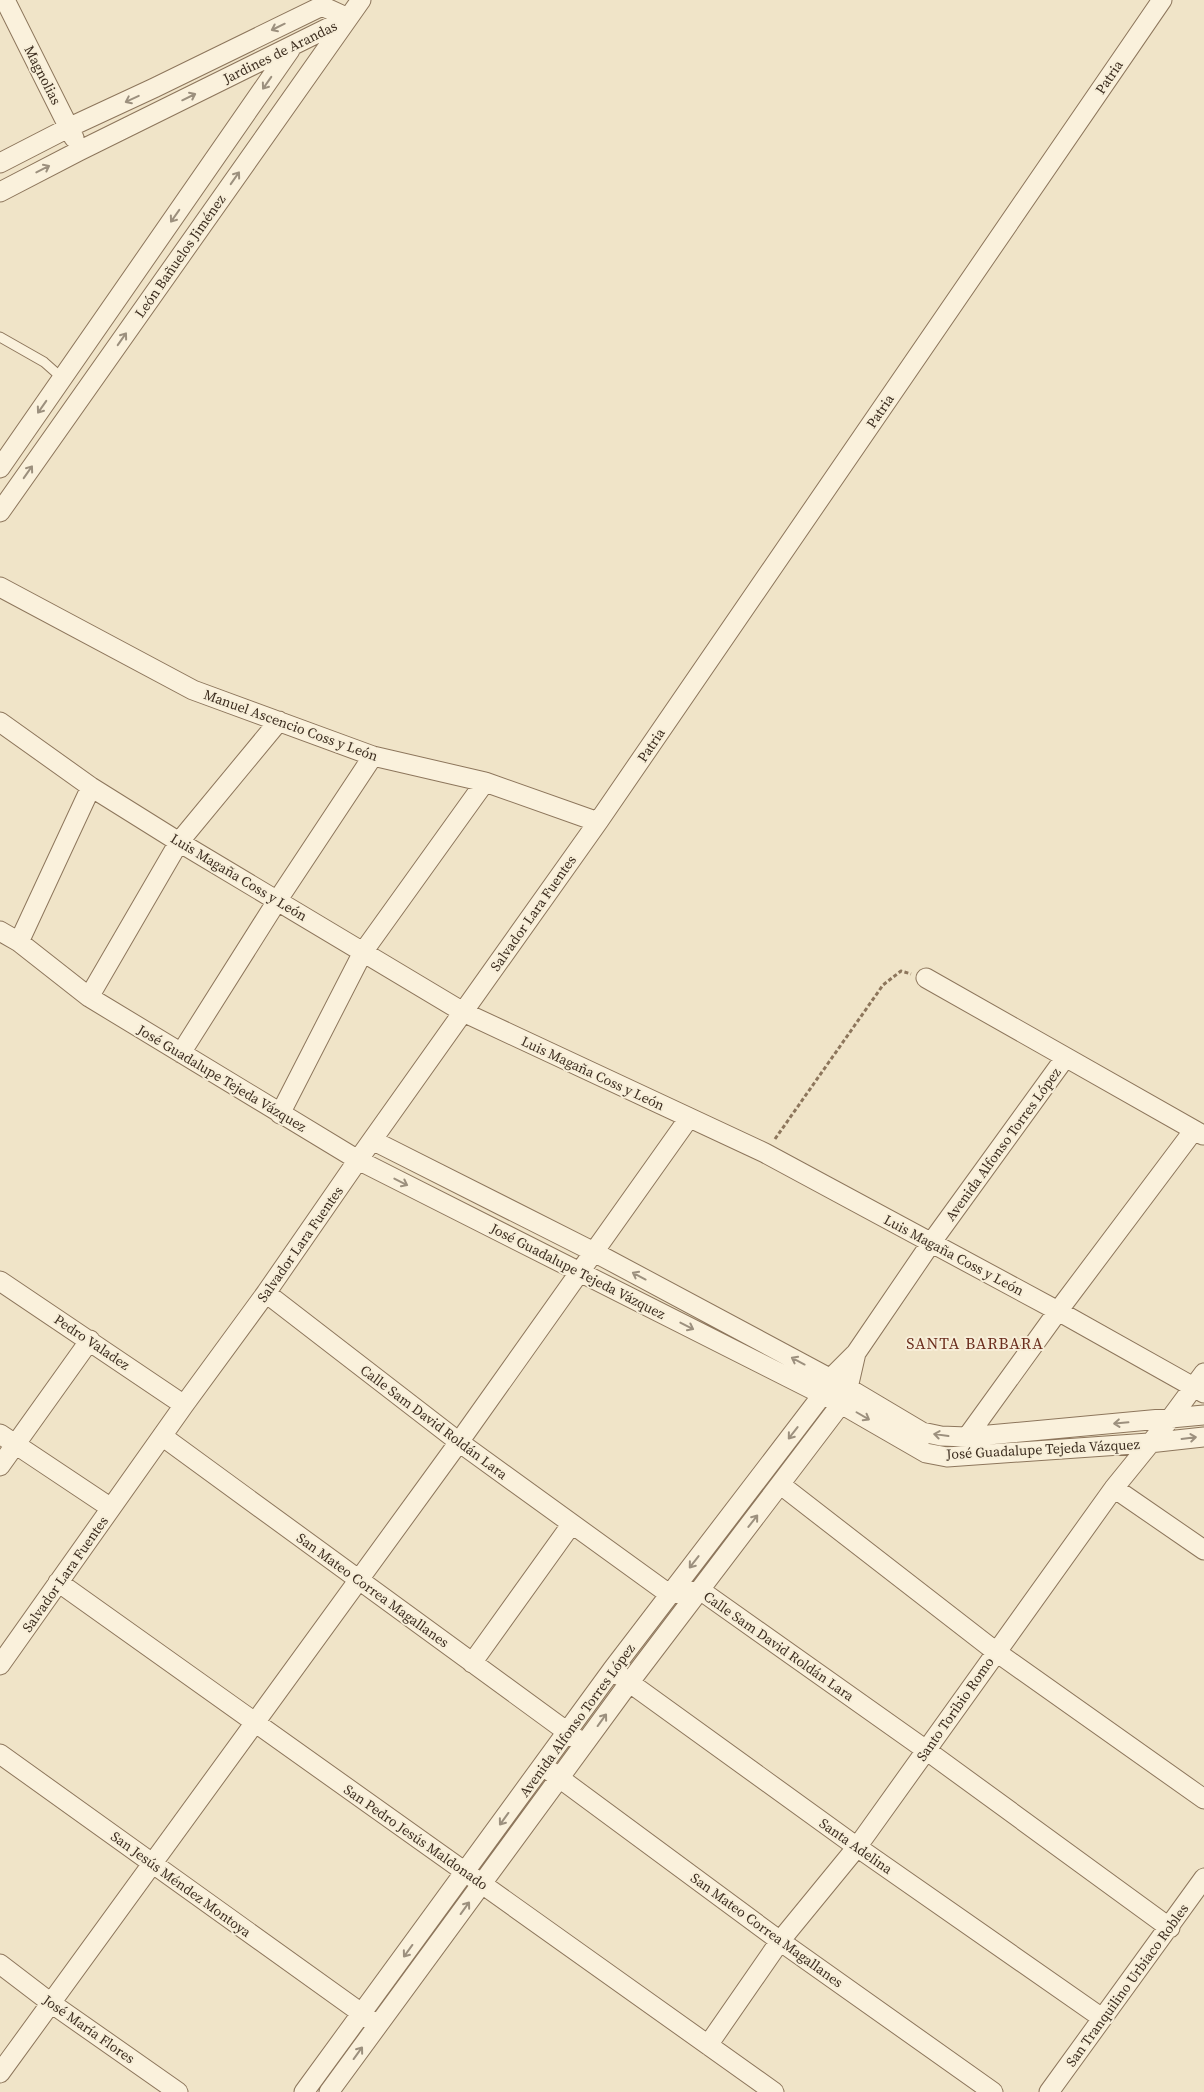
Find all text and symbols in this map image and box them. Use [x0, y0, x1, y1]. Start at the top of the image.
street label: Jardines de Arandas [219, 16, 340, 89]
one-way arrow [271, 23, 286, 33]
street label: Magnolias [20, 42, 66, 108]
street label: Patria [1090, 55, 1128, 98]
one-way arrow [262, 75, 272, 89]
one-way arrow [181, 92, 196, 101]
one-way arrow [125, 94, 140, 104]
one-way arrow [35, 164, 50, 173]
one-way arrow [230, 171, 240, 185]
street label: León Bañuelos Jiménez [130, 190, 231, 322]
one-way arrow [170, 209, 180, 223]
one-way arrow [117, 332, 127, 346]
street label: Patria [861, 389, 899, 432]
one-way arrow [37, 400, 47, 414]
one-way arrow [23, 465, 33, 479]
street label: Manuel Ascencio Coss y León [201, 684, 381, 766]
street label: Patria [632, 723, 670, 766]
street label: Luis Magaña Coss y León [167, 828, 311, 926]
street label: Salvador Lara Fuentes [485, 851, 581, 975]
street label: José Guadalupe Tejeda Vázquez [133, 1019, 311, 1137]
street label: Luis Magaña Coss y León [518, 1031, 668, 1115]
street label: Avenida Alfonso Torres López [940, 1063, 1066, 1225]
one-way arrow [393, 1178, 408, 1187]
street label: Salvador Lara Fuentes [252, 1182, 348, 1306]
street label: Luis Magaña Coss y León [880, 1210, 1028, 1301]
street label: José Guadalupe Tejeda Vázquez [486, 1218, 669, 1324]
one-way arrow [632, 1271, 647, 1281]
street label: Pedro Valadez [50, 1309, 134, 1375]
one-way arrow [679, 1322, 694, 1331]
district label: SANTA BARBARA [906, 1332, 1044, 1354]
one-way arrow [791, 1356, 806, 1365]
street label: Calle Sam David Roldán Lara [356, 1360, 512, 1485]
one-way arrow [855, 1412, 869, 1422]
one-way arrow [1113, 1419, 1129, 1428]
one-way arrow [788, 1426, 798, 1440]
one-way arrow [934, 1430, 950, 1440]
one-way arrow [1181, 1433, 1197, 1443]
street label: José Guadalupe Tejeda Vázquez [945, 1434, 1141, 1464]
street label: Salvador Lara Fuentes [17, 1512, 113, 1636]
one-way arrow [748, 1514, 758, 1528]
street label: San Mateo Correa Magallanes [293, 1528, 453, 1652]
one-way arrow [689, 1555, 699, 1569]
street label: Calle Sam David Roldán Lara [700, 1586, 859, 1706]
street label: Avenida Alfonso Torres López [514, 1639, 640, 1801]
street label: Santo Toribio Romo [911, 1653, 999, 1765]
one-way arrow [597, 1713, 607, 1727]
street label: San Pedro Jesús Maldonado [340, 1780, 492, 1895]
one-way arrow [499, 1812, 509, 1826]
street label: Santa Adelina [815, 1813, 897, 1879]
street label: San Jesús Méndez Montoya [107, 1826, 256, 1942]
street label: San Mateo Correa Magallanes [687, 1868, 847, 1992]
street label: San Tranquilino Urbiaco Robles [1061, 1899, 1193, 2071]
one-way arrow [460, 1901, 470, 1915]
one-way arrow [403, 1943, 413, 1957]
street label: José María Flores [38, 1989, 139, 2068]
one-way arrow [353, 2046, 363, 2060]

